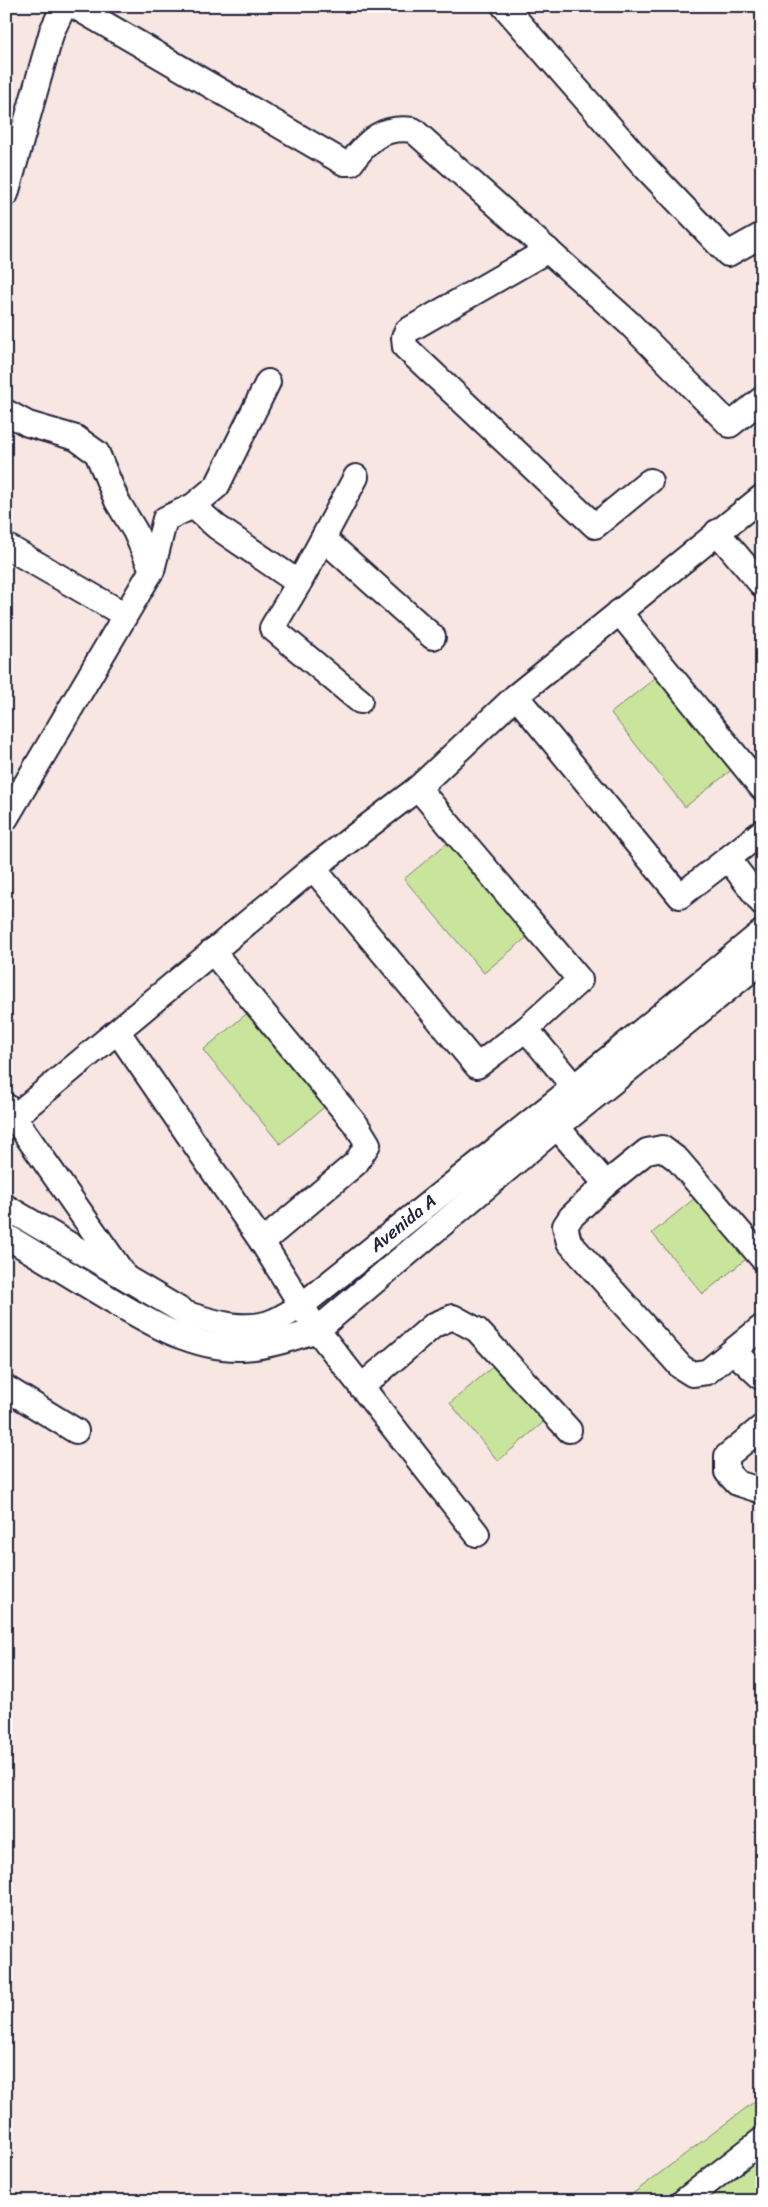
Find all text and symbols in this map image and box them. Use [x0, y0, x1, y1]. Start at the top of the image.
street label: Avenida A [361, 1186, 444, 1261]

